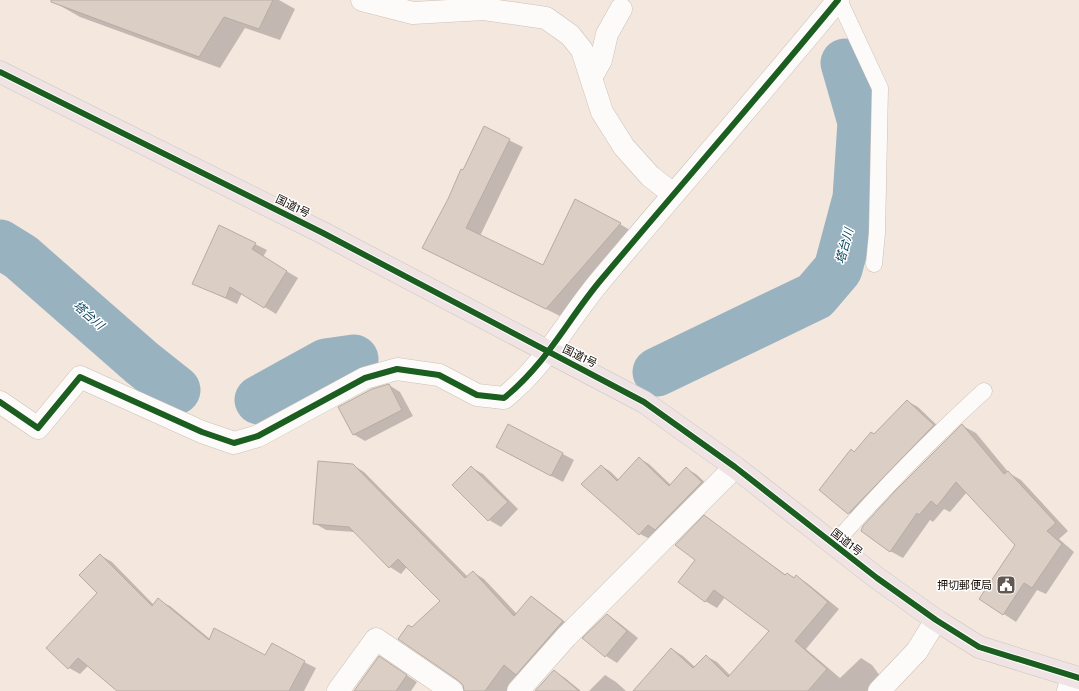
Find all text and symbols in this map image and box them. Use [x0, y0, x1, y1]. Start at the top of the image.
street label: 国道1号 [273, 192, 313, 220]
water label: 塔台川 [832, 225, 856, 265]
water label: 塔台川 [70, 298, 109, 334]
street label: 国道1号 [560, 342, 600, 370]
street label: 国道1号 [828, 525, 866, 559]
public building icon: 押切郵便局 [995, 574, 1017, 596]
place label: 押切郵便局 [937, 578, 992, 592]

